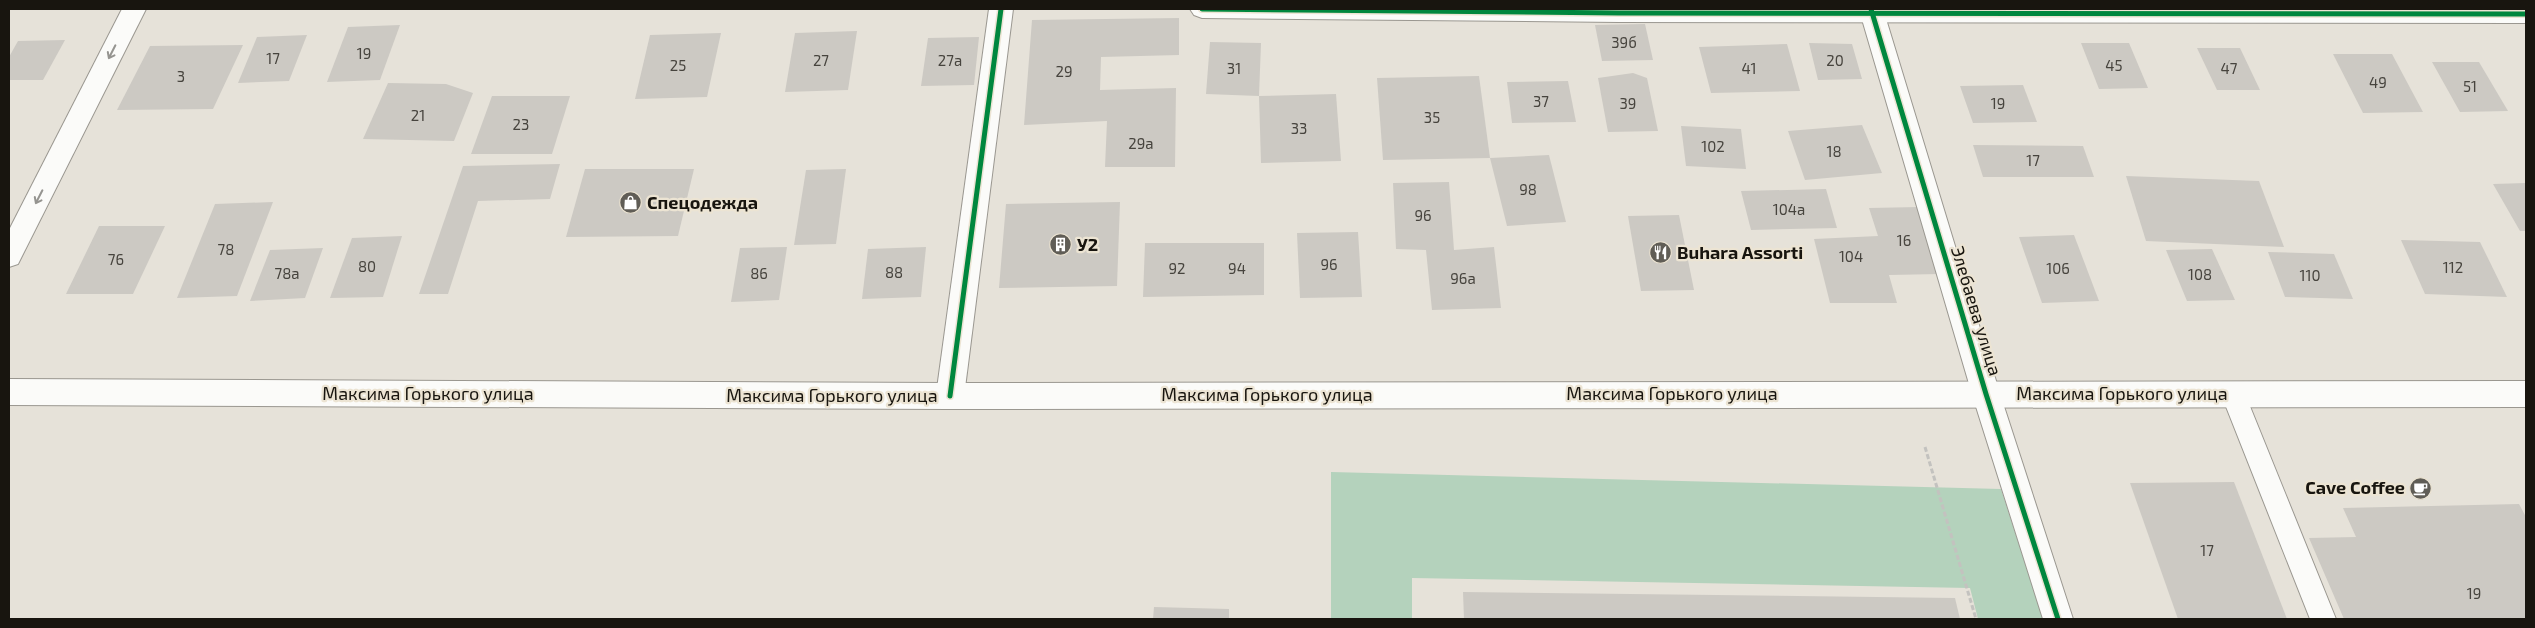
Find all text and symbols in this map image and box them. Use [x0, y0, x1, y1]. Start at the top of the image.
house number: 39б [1611, 33, 1637, 51]
one-way arrow [107, 44, 116, 59]
house number: 19 [357, 44, 371, 62]
house number: 17 [266, 49, 280, 67]
house number: 27 [813, 51, 829, 69]
house number: 27а [938, 51, 962, 69]
house number: 20 [1826, 51, 1844, 69]
house number: 25 [670, 56, 686, 74]
house number: 45 [2105, 56, 2123, 74]
house number: 31 [1227, 59, 1241, 77]
house number: 41 [1741, 59, 1757, 77]
house number: 47 [2221, 59, 2238, 77]
house number: 29 [1055, 62, 1073, 80]
house number: 3 [177, 67, 185, 85]
house number: 49 [2369, 73, 2387, 91]
house number: 51 [2463, 77, 2477, 95]
house number: 37 [1533, 92, 1549, 110]
house number: 39 [1620, 94, 1636, 112]
house number: 19 [1991, 94, 2005, 112]
house number: 21 [411, 106, 425, 124]
house number: 35 [1424, 108, 1440, 126]
house number: 23 [513, 115, 529, 133]
house number: 33 [1291, 119, 1307, 137]
house number: 29а [1128, 134, 1154, 152]
house number: 102 [1701, 137, 1725, 155]
house number: 18 [1826, 142, 1842, 160]
house number: 17 [2026, 151, 2040, 169]
house number: 98 [1519, 180, 1537, 198]
one-way arrow [34, 189, 43, 204]
shop icon: Спецодежда [619, 191, 643, 215]
place label: Спецодежда [647, 191, 758, 213]
house number: 104а [1773, 200, 1805, 218]
house number: 96 [1414, 206, 1432, 224]
house number: 16 [1897, 231, 1911, 249]
building icon: У2 [1049, 233, 1073, 257]
place label: У2 [1077, 233, 1098, 255]
house number: 78 [218, 240, 234, 258]
restaurant icon: Buhara Assorti [1649, 241, 1673, 265]
place label: Buhara Assorti [1677, 241, 1803, 263]
street label: Элебаева улица [1947, 243, 2007, 378]
house number: 104 [1839, 247, 1863, 265]
house number: 76 [108, 250, 124, 268]
house number: 96 [1320, 255, 1338, 273]
house number: 80 [358, 257, 376, 275]
house number: 112 [2443, 258, 2463, 276]
house number: 92 [1168, 259, 1186, 277]
house number: 94 [1228, 259, 1246, 277]
house number: 106 [2046, 259, 2070, 277]
house number: 88 [885, 263, 903, 281]
house number: 78а [274, 264, 300, 282]
house number: 86 [750, 264, 768, 282]
house number: 108 [2188, 265, 2212, 283]
house number: 110 [2300, 266, 2321, 284]
house number: 96а [1450, 269, 1476, 287]
street label: Максима Горького улица [322, 382, 534, 404]
street label: Максима Горького улица [1566, 382, 1778, 404]
street label: Максима Горького улица [2016, 382, 2228, 404]
street label: Максима Горького улица [1161, 383, 1373, 405]
street label: Максима Горького улица [726, 384, 938, 406]
place label: Cave Coffee [2305, 476, 2405, 498]
cafe icon: Cave Coffee [2409, 476, 2433, 500]
house number: 17 [2200, 541, 2214, 559]
house number: 19 [2467, 584, 2481, 602]

